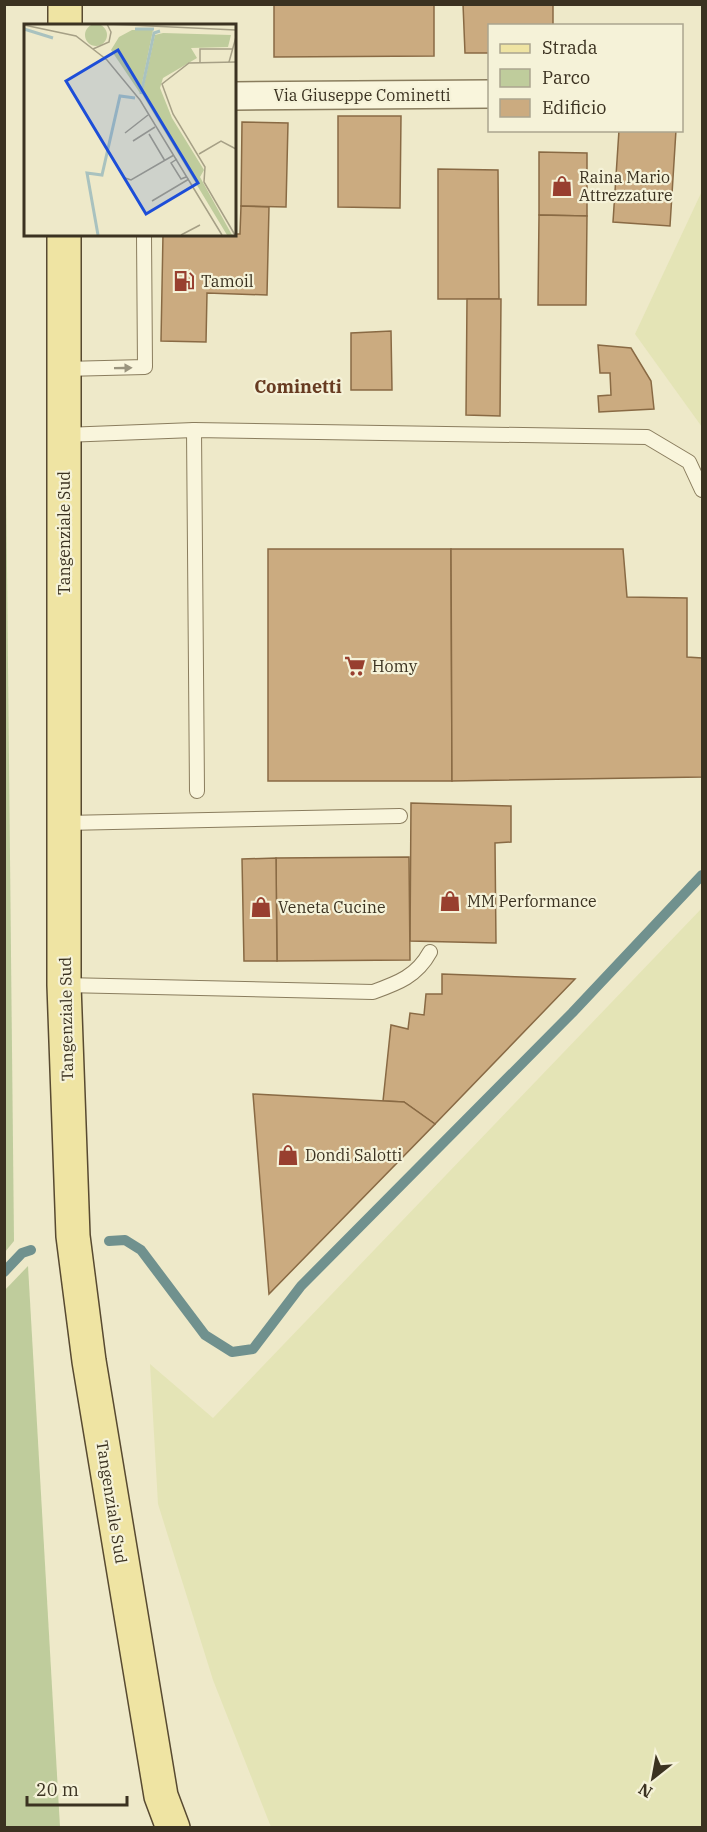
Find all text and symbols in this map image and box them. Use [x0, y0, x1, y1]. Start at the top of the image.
inset map [24, 24, 236, 236]
legend [488, 24, 683, 132]
text: Strada [542, 36, 598, 59]
text: Parco [542, 66, 590, 89]
street label: Via Giuseppe Cominetti [273, 85, 451, 105]
text: Edificio [542, 96, 606, 119]
place label: Raina Mario Attrezzature [579, 167, 673, 205]
shop icon: Raina Mario Attrezzature [550, 174, 574, 198]
fuel station icon: Tamoil [172, 269, 196, 293]
place label: Tamoil [201, 271, 254, 291]
one-way arrow [113, 363, 132, 372]
district label: Cominetti [254, 375, 342, 398]
street label: Tangenziale Sud [54, 471, 74, 595]
supermarket icon: Homy [343, 654, 367, 678]
place label: Homy [372, 656, 418, 676]
shop icon: MM Performance [438, 889, 462, 913]
place label: MM Performance [467, 891, 597, 911]
shop icon: Veneta Cucine [249, 895, 273, 919]
place label: Veneta Cucine [278, 897, 386, 917]
street label: Tangenziale Sud [55, 956, 77, 1081]
shop icon: Dondi Salotti [276, 1143, 300, 1167]
place label: Dondi Salotti [305, 1145, 402, 1165]
street label: Tangenziale Sud [92, 1439, 132, 1565]
north arrow [623, 1748, 683, 1808]
scale bar [27, 1769, 128, 1807]
text: 20 m [36, 1778, 79, 1801]
text: N [635, 1779, 656, 1803]

